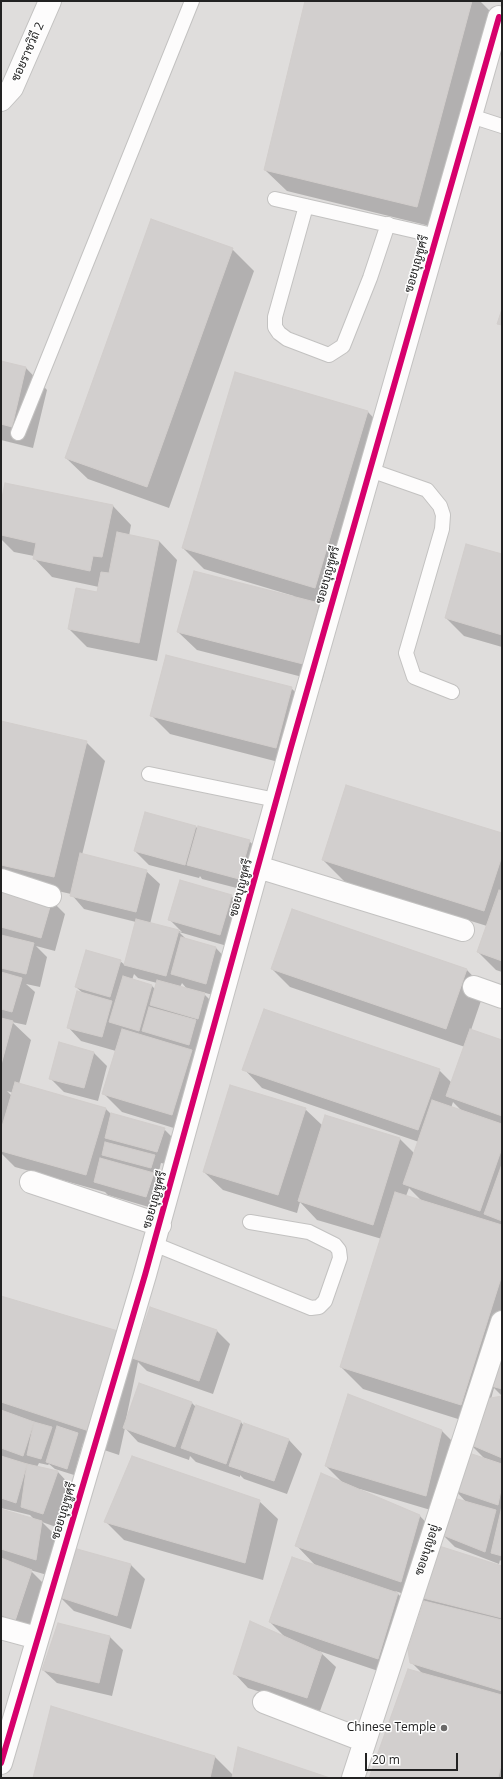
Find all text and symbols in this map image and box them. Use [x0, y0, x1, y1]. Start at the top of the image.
street label: ซอยราชวิถี 2 [9, 20, 47, 84]
street label: ซอยบุญชูศรี [402, 234, 432, 294]
street label: ซอยบุญชูศรี [313, 545, 343, 605]
street label: ซอยบุญชูศรี [226, 857, 256, 919]
street label: ซอยบุญชูศรี [140, 1170, 170, 1230]
street label: ซอยบุญชูศรี [48, 1481, 80, 1541]
street label: ซอยบุญอยู่ [412, 1523, 442, 1577]
place label: Chinese Temple [347, 1721, 436, 1735]
marker: Chinese Temple [439, 1723, 449, 1733]
scale bar [367, 1745, 460, 1771]
text: 20 m [372, 1751, 400, 1768]

